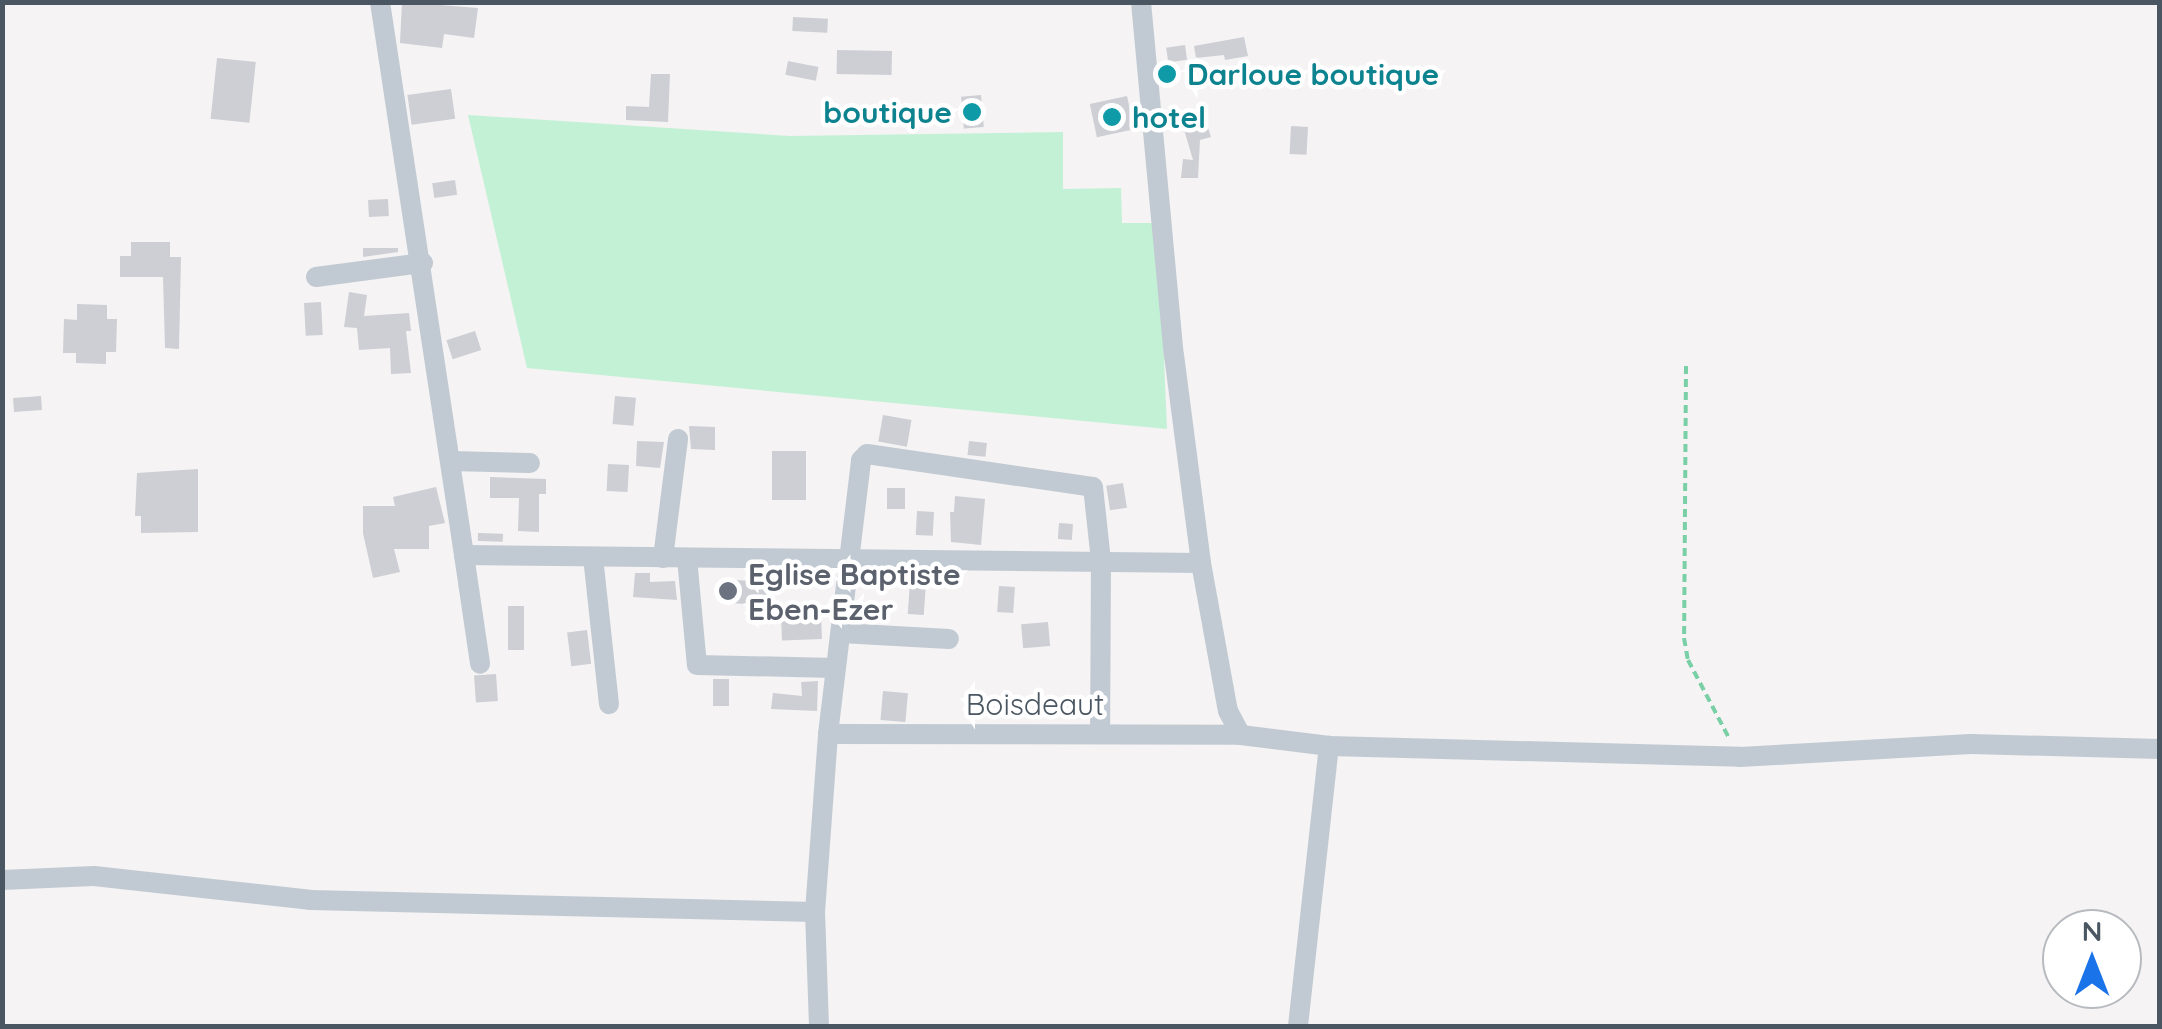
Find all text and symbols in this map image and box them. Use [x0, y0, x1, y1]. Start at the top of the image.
place label: Darloue boutique [1187, 56, 1439, 92]
marker: Darloue boutique [1156, 63, 1178, 85]
place label: boutique [823, 94, 952, 130]
place label: hotel [1132, 99, 1206, 135]
marker: boutique [961, 101, 983, 123]
marker: hotel [1101, 106, 1123, 128]
place label: Eglise Baptiste Eben-Ezer [748, 556, 961, 626]
marker: Eglise Baptiste Eben-Ezer [717, 580, 739, 602]
street label: Boisdeaut [966, 686, 1104, 722]
north arrow [2042, 909, 2142, 1009]
text: N [2082, 913, 2102, 948]

